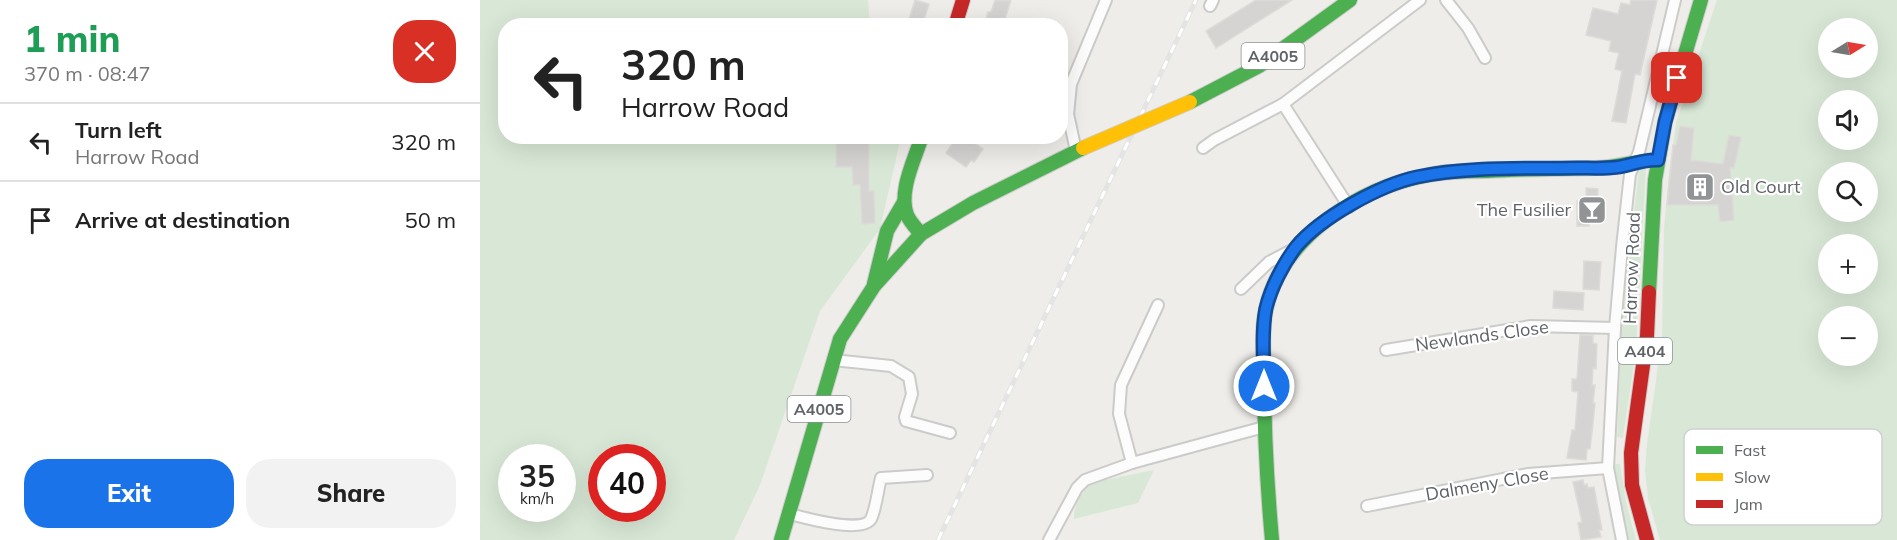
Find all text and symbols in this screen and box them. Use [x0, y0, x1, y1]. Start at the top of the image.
text: 1 min [24, 16, 120, 61]
north arrow [1818, 18, 1878, 78]
map controls [1818, 18, 1878, 366]
button: close [393, 20, 456, 83]
text: 320 m [621, 38, 746, 91]
icon: left [522, 42, 600, 120]
road number: A4005 [1242, 43, 1304, 69]
pin [1651, 52, 1702, 103]
text: 370 m · 08:47 [24, 61, 150, 86]
icon: arrive [1660, 61, 1693, 94]
text: Harrow Road [621, 90, 789, 124]
button: sound [1818, 90, 1878, 150]
text: Turn left [75, 116, 162, 144]
icon: left [24, 126, 57, 159]
text: 320 m [391, 128, 456, 156]
text: Harrow Road [75, 144, 200, 169]
button: search [1818, 162, 1878, 222]
building icon: Old Court [1684, 171, 1716, 203]
place label: Old Court [1721, 175, 1800, 198]
bar icon: The Fusilier [1576, 194, 1608, 226]
place label: The Fusilier [1477, 198, 1571, 221]
icon: arrive [24, 204, 57, 237]
text: Arrive at destination [75, 206, 290, 234]
text: 50 m [405, 206, 456, 234]
street label: Harrow Road [1618, 212, 1645, 324]
button: + [1818, 234, 1878, 294]
button: − [1818, 306, 1878, 366]
street label: Newlands Close [1414, 315, 1550, 356]
road number: A404 [1618, 338, 1672, 364]
position arrow [1232, 354, 1296, 418]
road number: A4005 [788, 396, 850, 422]
legend [1684, 429, 1882, 525]
text: Fast [1734, 440, 1766, 460]
speed limit sign: 40 [588, 444, 666, 522]
text: 35 [519, 457, 555, 495]
button: Exit [24, 459, 234, 528]
button: Share [246, 459, 456, 528]
street label: Dalmeny Close [1424, 461, 1550, 506]
text: Slow [1734, 467, 1771, 487]
text: km/h [520, 489, 554, 508]
text: Jam [1734, 494, 1763, 514]

